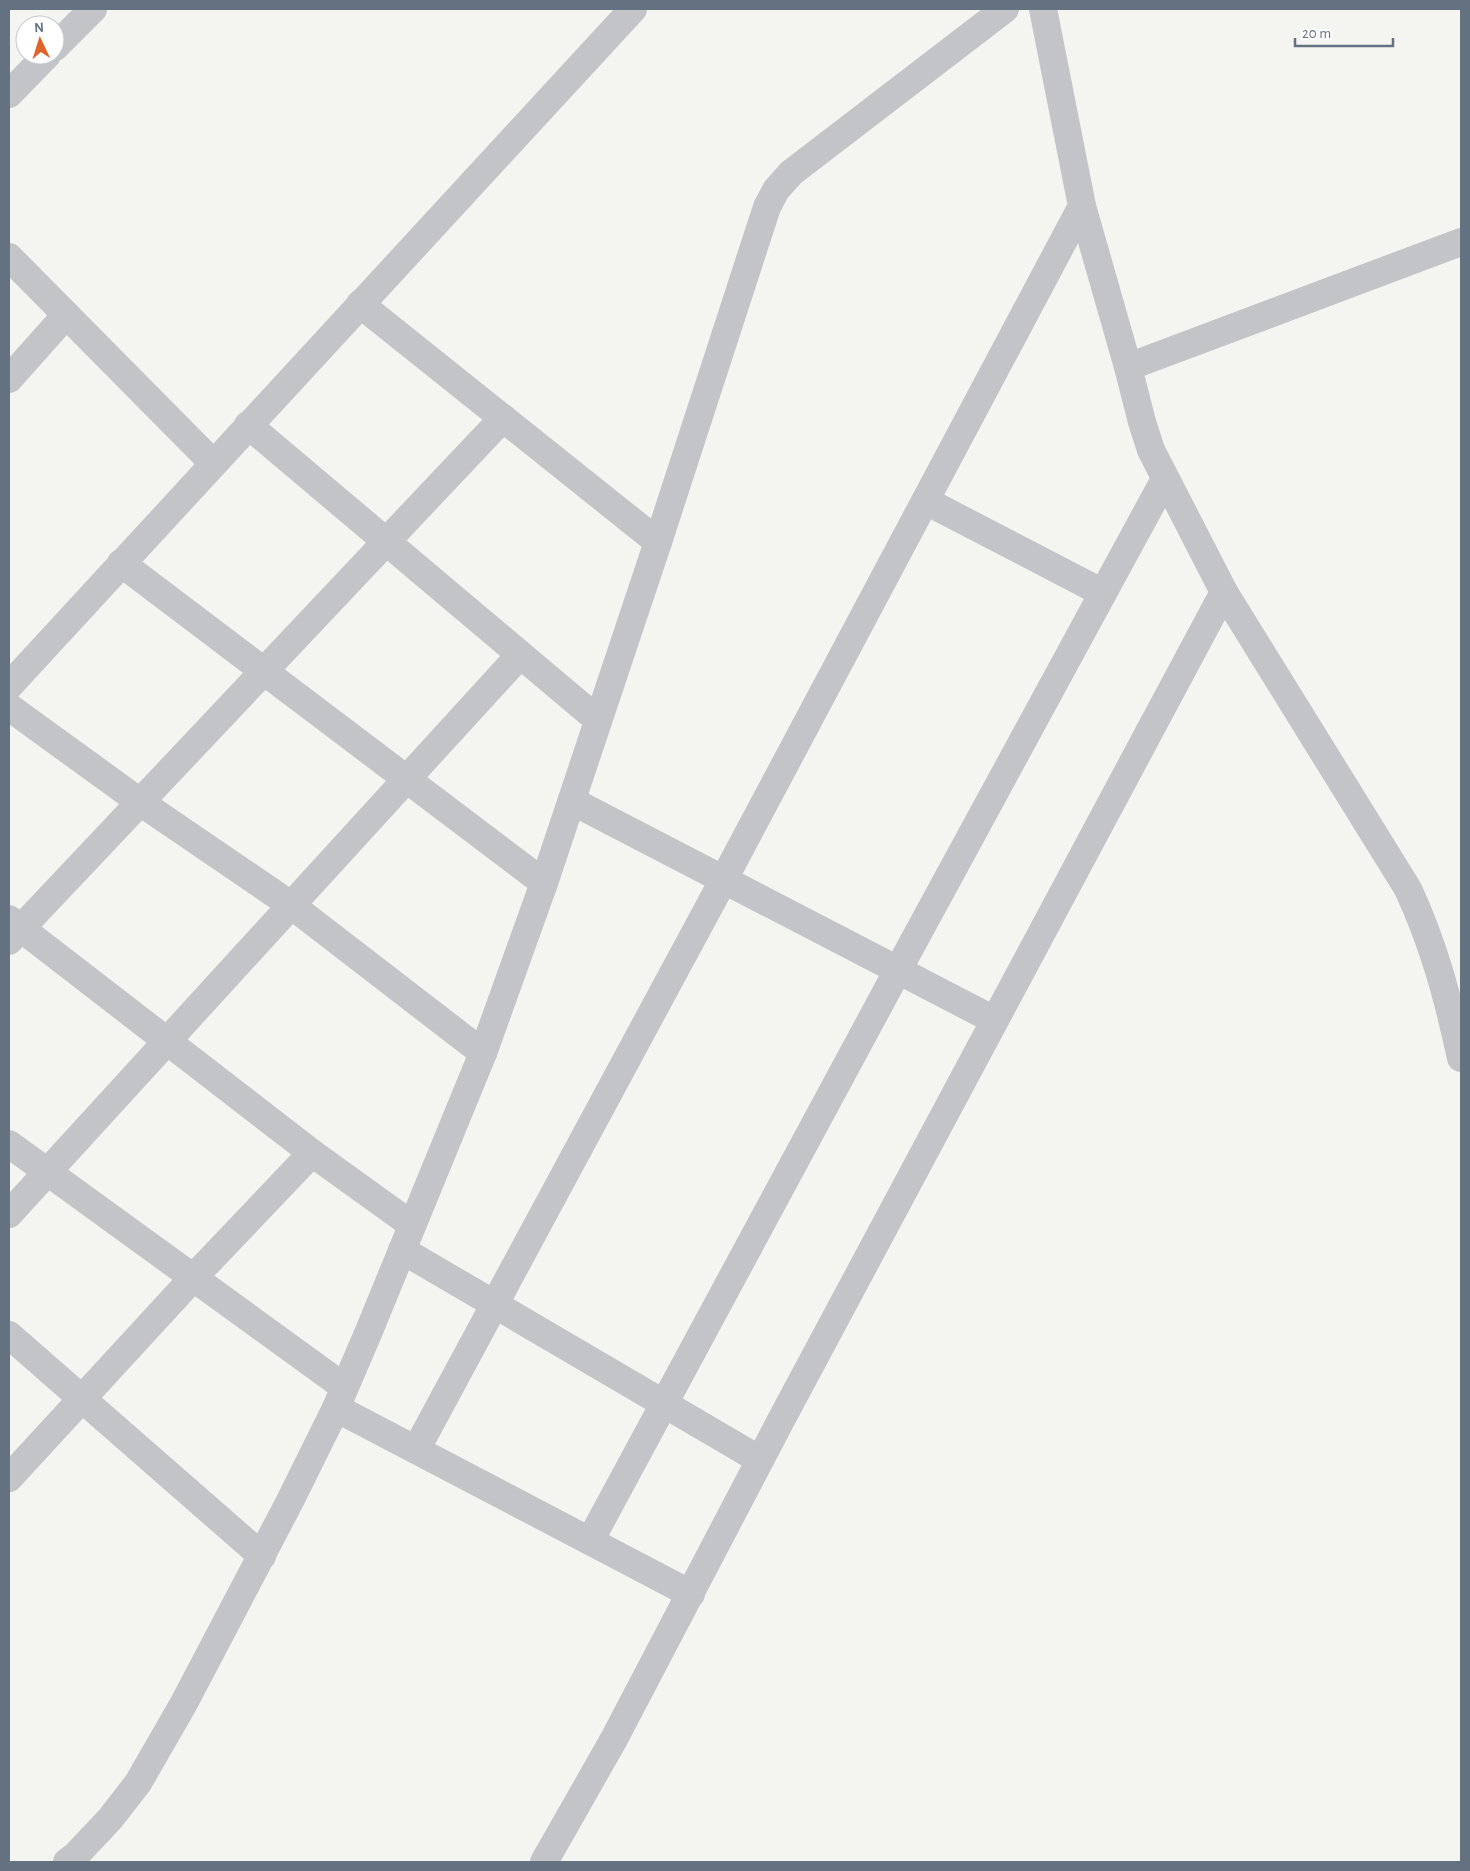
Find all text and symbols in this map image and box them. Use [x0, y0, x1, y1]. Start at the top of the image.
north arrow [15, 15, 65, 65]
scale bar [1295, 15, 1392, 47]
text: N [34, 21, 45, 35]
text: 20 m [1302, 26, 1331, 41]

